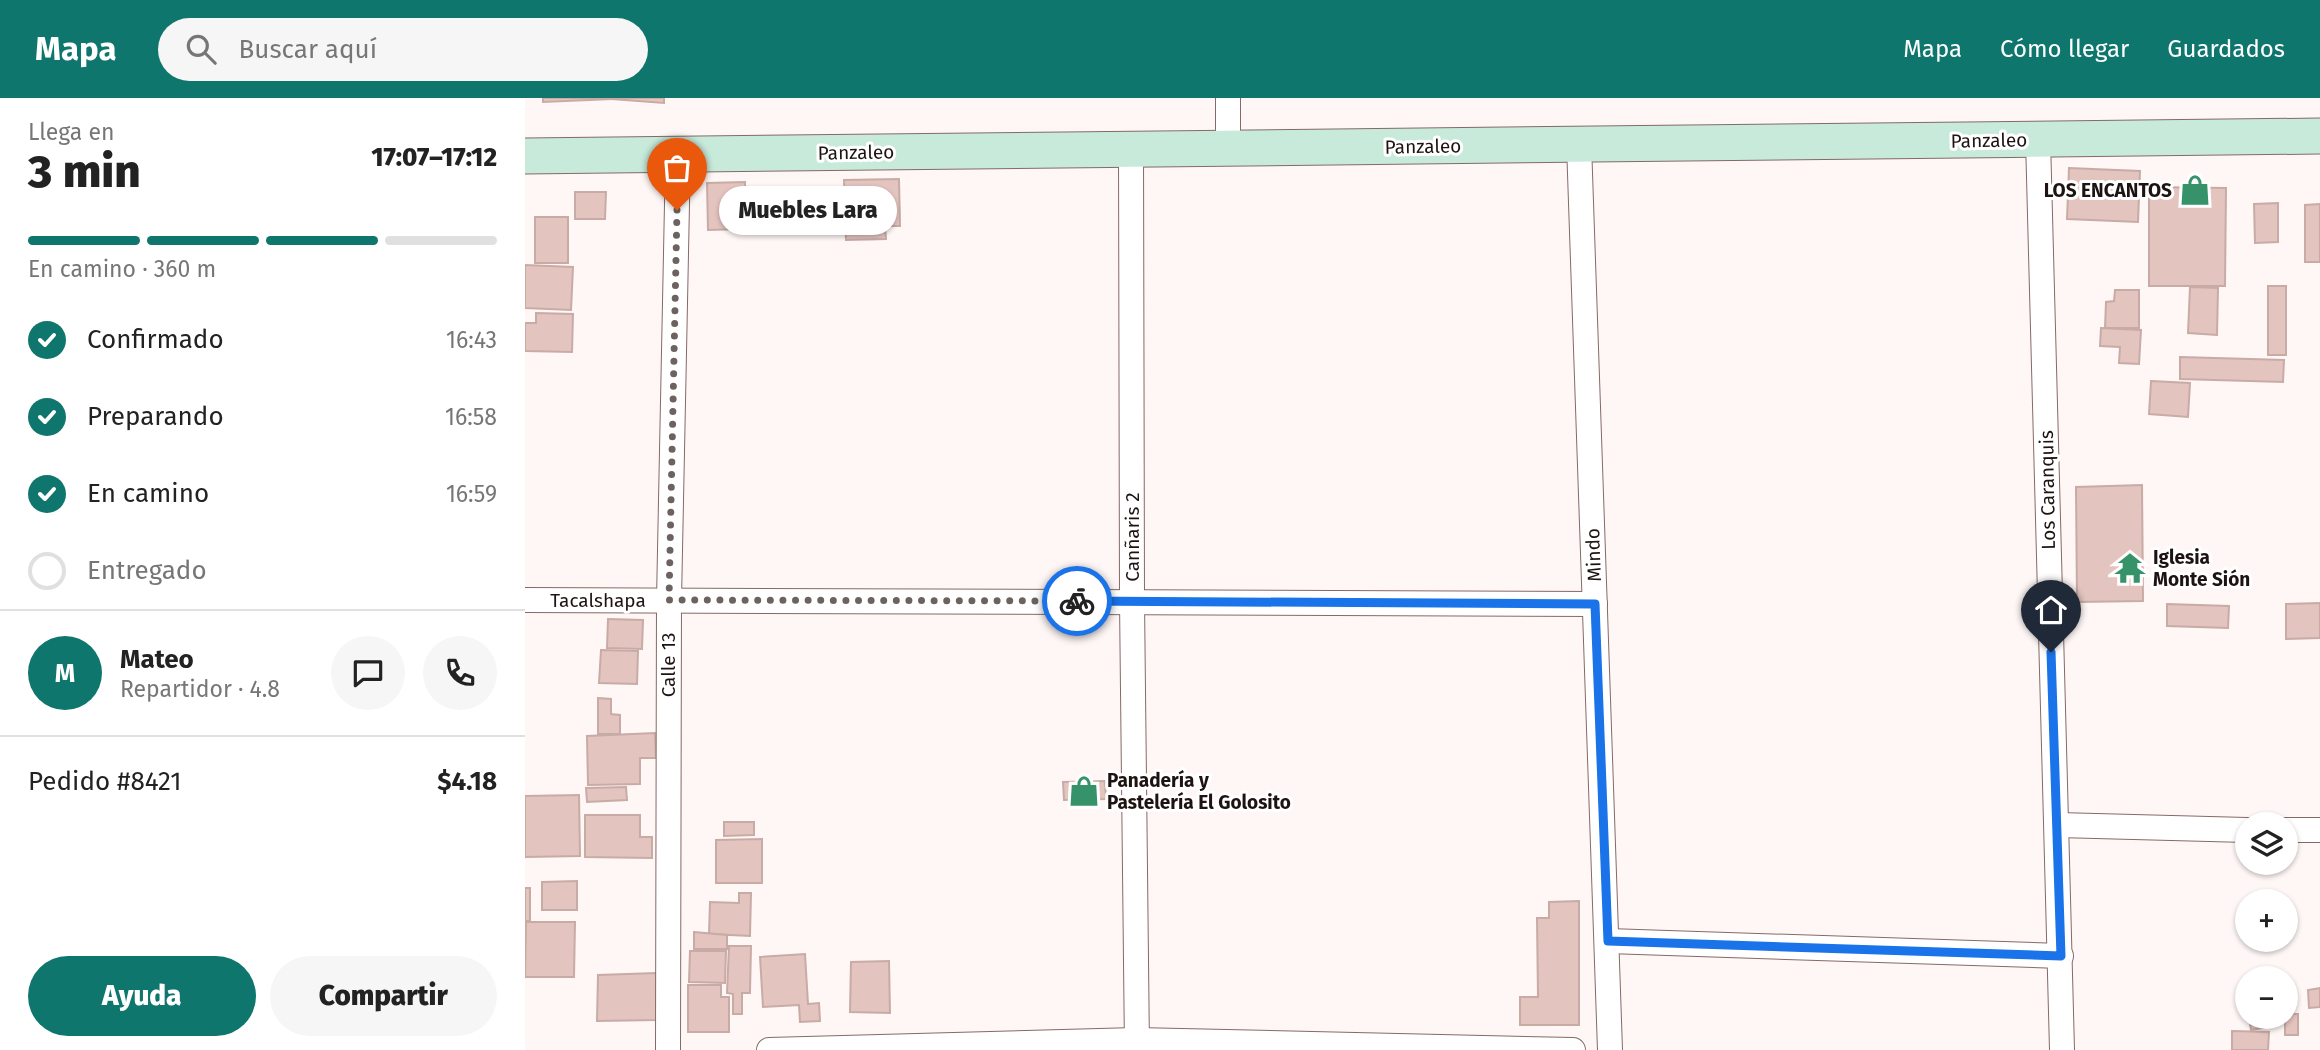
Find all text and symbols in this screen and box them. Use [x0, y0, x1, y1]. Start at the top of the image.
search box [158, 18, 648, 81]
text: Mapa [35, 29, 116, 69]
icon: search [182, 30, 220, 68]
text: Buscar aquí [238, 34, 377, 65]
text: Mapa [1903, 35, 1962, 63]
text: Cómo llegar [2000, 35, 2129, 63]
text: Guardados [2167, 35, 2285, 63]
text: Llega en [28, 118, 114, 146]
street label: Panzaleo [1951, 128, 2027, 153]
street label: Panzaleo [1385, 134, 1461, 159]
pin [647, 138, 707, 210]
street label: Panzaleo [818, 140, 894, 165]
text: 17:07–17:12 [371, 142, 497, 173]
text: 3 min [28, 144, 141, 199]
icon: bag [658, 149, 696, 187]
shop icon: LOS ENCANTOS [2178, 173, 2212, 207]
place label: LOS ENCANTOS [2044, 179, 2172, 202]
callout: Muebles Lara [719, 186, 897, 234]
text: Muebles Lara [738, 196, 878, 224]
text: En camino · 360 m [28, 255, 216, 283]
icon: check [28, 321, 66, 359]
text: Confirmado [87, 324, 224, 355]
text: 16:43 [446, 326, 497, 354]
icon: check [28, 398, 66, 436]
text: Preparando [87, 401, 224, 432]
text: 16:58 [445, 403, 497, 431]
street label: Los Caranquis [2035, 430, 2060, 550]
icon: check [28, 475, 66, 513]
text: En camino [87, 478, 209, 509]
text: 16:59 [446, 480, 497, 508]
street label: Canñaris 2 [1121, 492, 1144, 582]
street label: Mindo [1581, 528, 1606, 582]
place label: Iglesia Monte Sión [2153, 546, 2250, 591]
temple icon: Iglesia Monte Sión [2113, 551, 2147, 585]
text: Entregado [87, 555, 207, 586]
courier [1042, 566, 1112, 636]
pin [2021, 580, 2081, 652]
icon: bike [1058, 582, 1096, 620]
street label: Tacalshapa [550, 589, 646, 612]
icon: home [2032, 591, 2070, 629]
street label: Calle 13 [657, 633, 680, 697]
button: chat [331, 636, 405, 710]
button: phone [423, 636, 497, 710]
text: Mateo [120, 644, 194, 675]
text: M [55, 658, 75, 689]
text: Repartidor · 4.8 [120, 675, 280, 703]
text: Pedido #8421 [28, 766, 182, 797]
text: $4.18 [437, 766, 497, 797]
place label: Panadería y Pastelería El Golosito [1107, 769, 1291, 814]
shop icon: Panadería y Pastelería El Golosito [1067, 774, 1101, 808]
map controls [2235, 812, 2298, 1029]
button: layers [2235, 812, 2298, 875]
button: + [2235, 889, 2298, 952]
button: Ayuda [28, 956, 256, 1036]
button: Compartir [270, 956, 497, 1036]
button: − [2235, 966, 2298, 1029]

